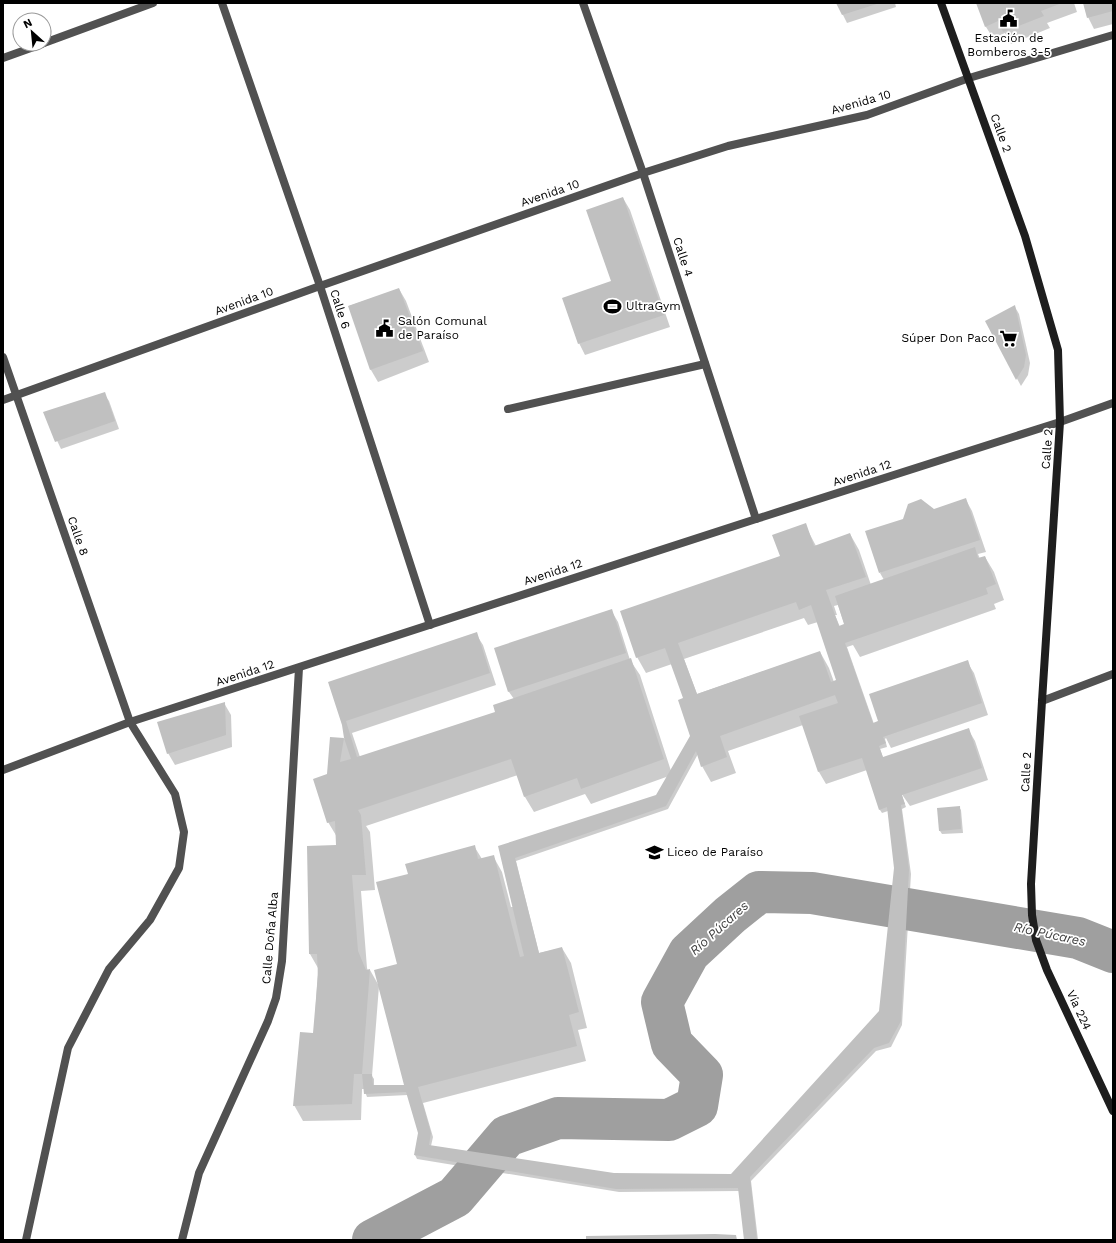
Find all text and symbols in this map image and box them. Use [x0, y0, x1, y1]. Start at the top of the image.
public building icon: Estación de Bomberos 3-5 [999, 9, 1019, 29]
north arrow [12, 12, 52, 52]
text: N [21, 16, 34, 31]
place label: Estación de Bomberos 3-5 [967, 31, 1051, 59]
street label: Avenida 10 [830, 87, 892, 117]
street label: Calle 2 [988, 112, 1014, 154]
street label: Avenida 10 [519, 176, 581, 210]
street label: Calle 4 [670, 235, 696, 279]
street label: Avenida 10 [213, 284, 275, 318]
street label: Calle 6 [327, 287, 353, 331]
sports icon: UltraGym [603, 296, 623, 316]
place label: UltraGym [626, 299, 681, 313]
place label: Salón Comunal de Paraíso [398, 314, 487, 342]
public building icon: Salón Comunal de Paraíso [375, 318, 395, 338]
supermarket icon: Súper Don Paco [998, 328, 1018, 348]
place label: Súper Don Paco [901, 331, 995, 345]
street label: Calle 2 [1039, 428, 1055, 470]
street label: Avenida 12 [831, 457, 893, 489]
street label: Calle 8 [65, 514, 91, 558]
street label: Avenida 12 [522, 556, 584, 588]
street label: Avenida 12 [214, 657, 276, 689]
street label: Calle 2 [1018, 751, 1034, 793]
school or university icon: Liceo de Paraíso [644, 842, 664, 862]
place label: Liceo de Paraíso [667, 845, 763, 859]
street label: Calle Doña Alba [259, 891, 281, 985]
water label: Río Púcares [687, 898, 751, 958]
water label: Río Púcares [1013, 919, 1088, 949]
street label: Vía 224 [1064, 988, 1094, 1032]

